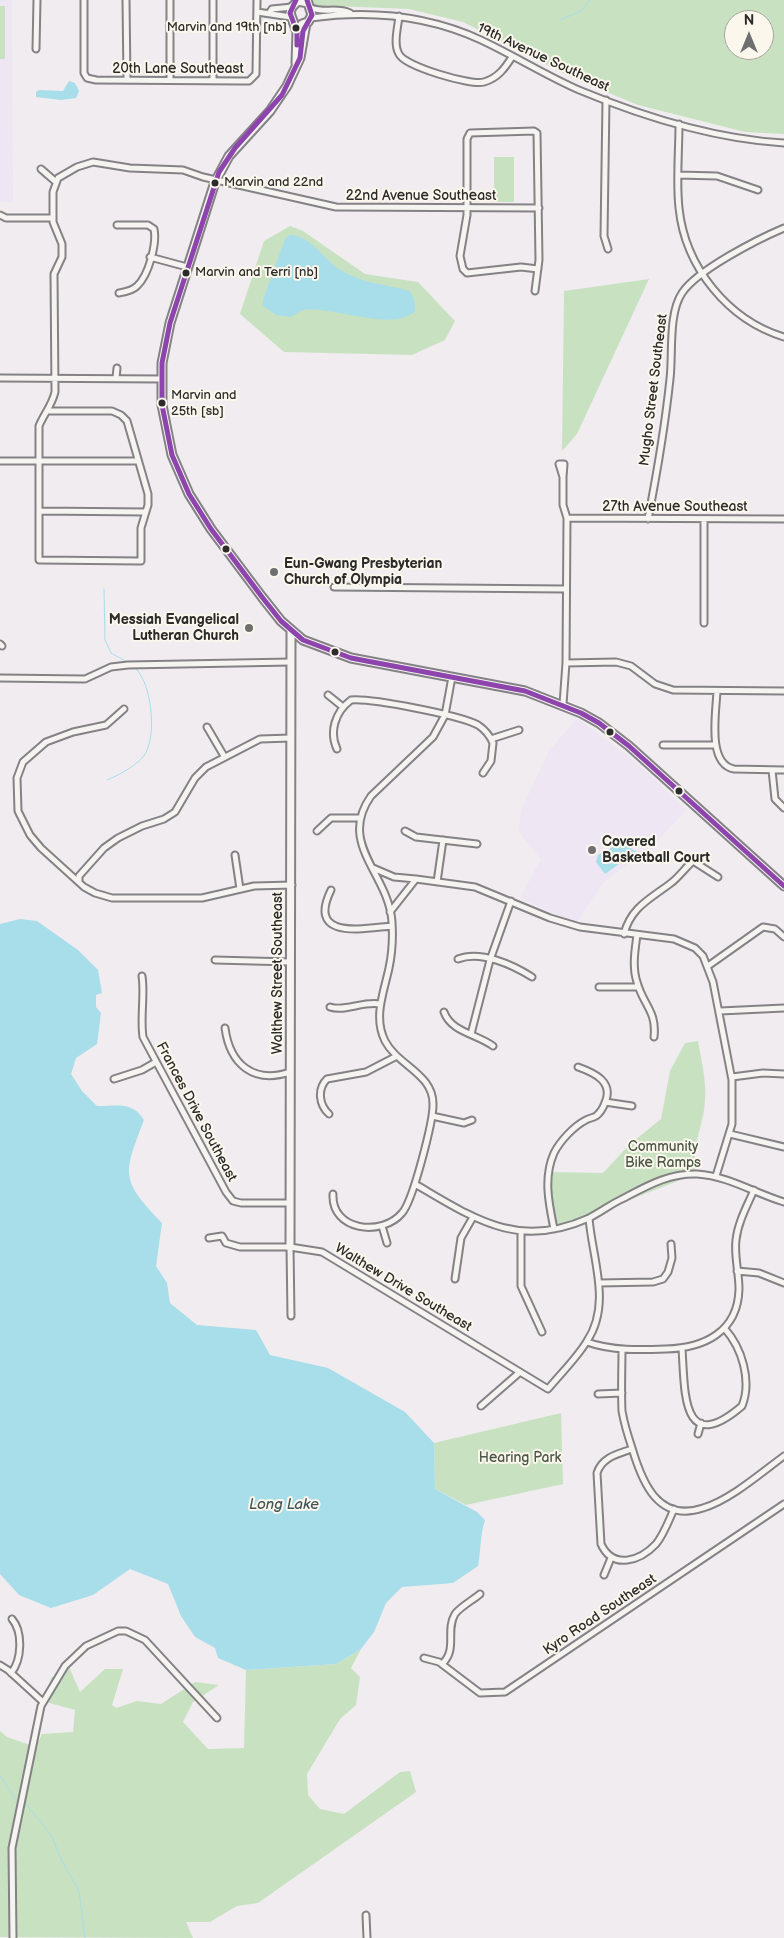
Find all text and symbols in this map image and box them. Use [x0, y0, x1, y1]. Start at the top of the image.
north arrow [724, 10, 774, 60]
text: N [744, 12, 754, 29]
place label: Marvin and 19th [nb] [167, 20, 287, 36]
street label: 19th Avenue Southeast [474, 20, 612, 96]
marker: Marvin and 19th [nb] [291, 23, 301, 33]
street label: 20th Lane Southeast [112, 61, 244, 77]
place label: Marvin and 22nd [224, 175, 323, 191]
marker: Marvin and 22nd [210, 178, 220, 188]
street label: 22nd Avenue Southeast [346, 188, 496, 204]
place label: Marvin and Terri [nb] [195, 265, 318, 281]
marker: Marvin and Terri [nb] [181, 268, 191, 278]
street label: Mugho Street Southeast [636, 313, 672, 467]
place label: Marvin and 25th [sb] [171, 388, 237, 419]
marker: Marvin and 25th [sb] [157, 398, 167, 408]
street label: 27th Avenue Southeast [602, 499, 748, 515]
unlabelled marker [221, 544, 231, 554]
place label: Eun-Gwang Presbyterian Church of Olympia [284, 556, 442, 588]
marker: Eun-Gwang Presbyterian Church of Olympia [268, 566, 280, 578]
place label: Messiah Evangelical Lutheran Church [109, 612, 239, 644]
marker: Messiah Evangelical Lutheran Church [243, 622, 255, 634]
unlabelled marker [330, 647, 340, 657]
unlabelled marker [605, 727, 615, 737]
unlabelled marker [674, 786, 684, 796]
place label: Covered Basketball Court [602, 834, 710, 866]
marker: Covered Basketball Court [586, 844, 598, 856]
street label: Walthew Street Southeast [270, 892, 286, 1054]
street label: Frances Drive Southeast [152, 1039, 240, 1185]
park label: Community Bike Ramps [625, 1139, 701, 1172]
street label: Walthew Drive Southeast [331, 1240, 475, 1336]
park label: Hearing Park [479, 1450, 561, 1466]
water label: Long Lake [249, 1496, 319, 1514]
street label: Kyro Road Southeast [540, 1571, 660, 1659]

